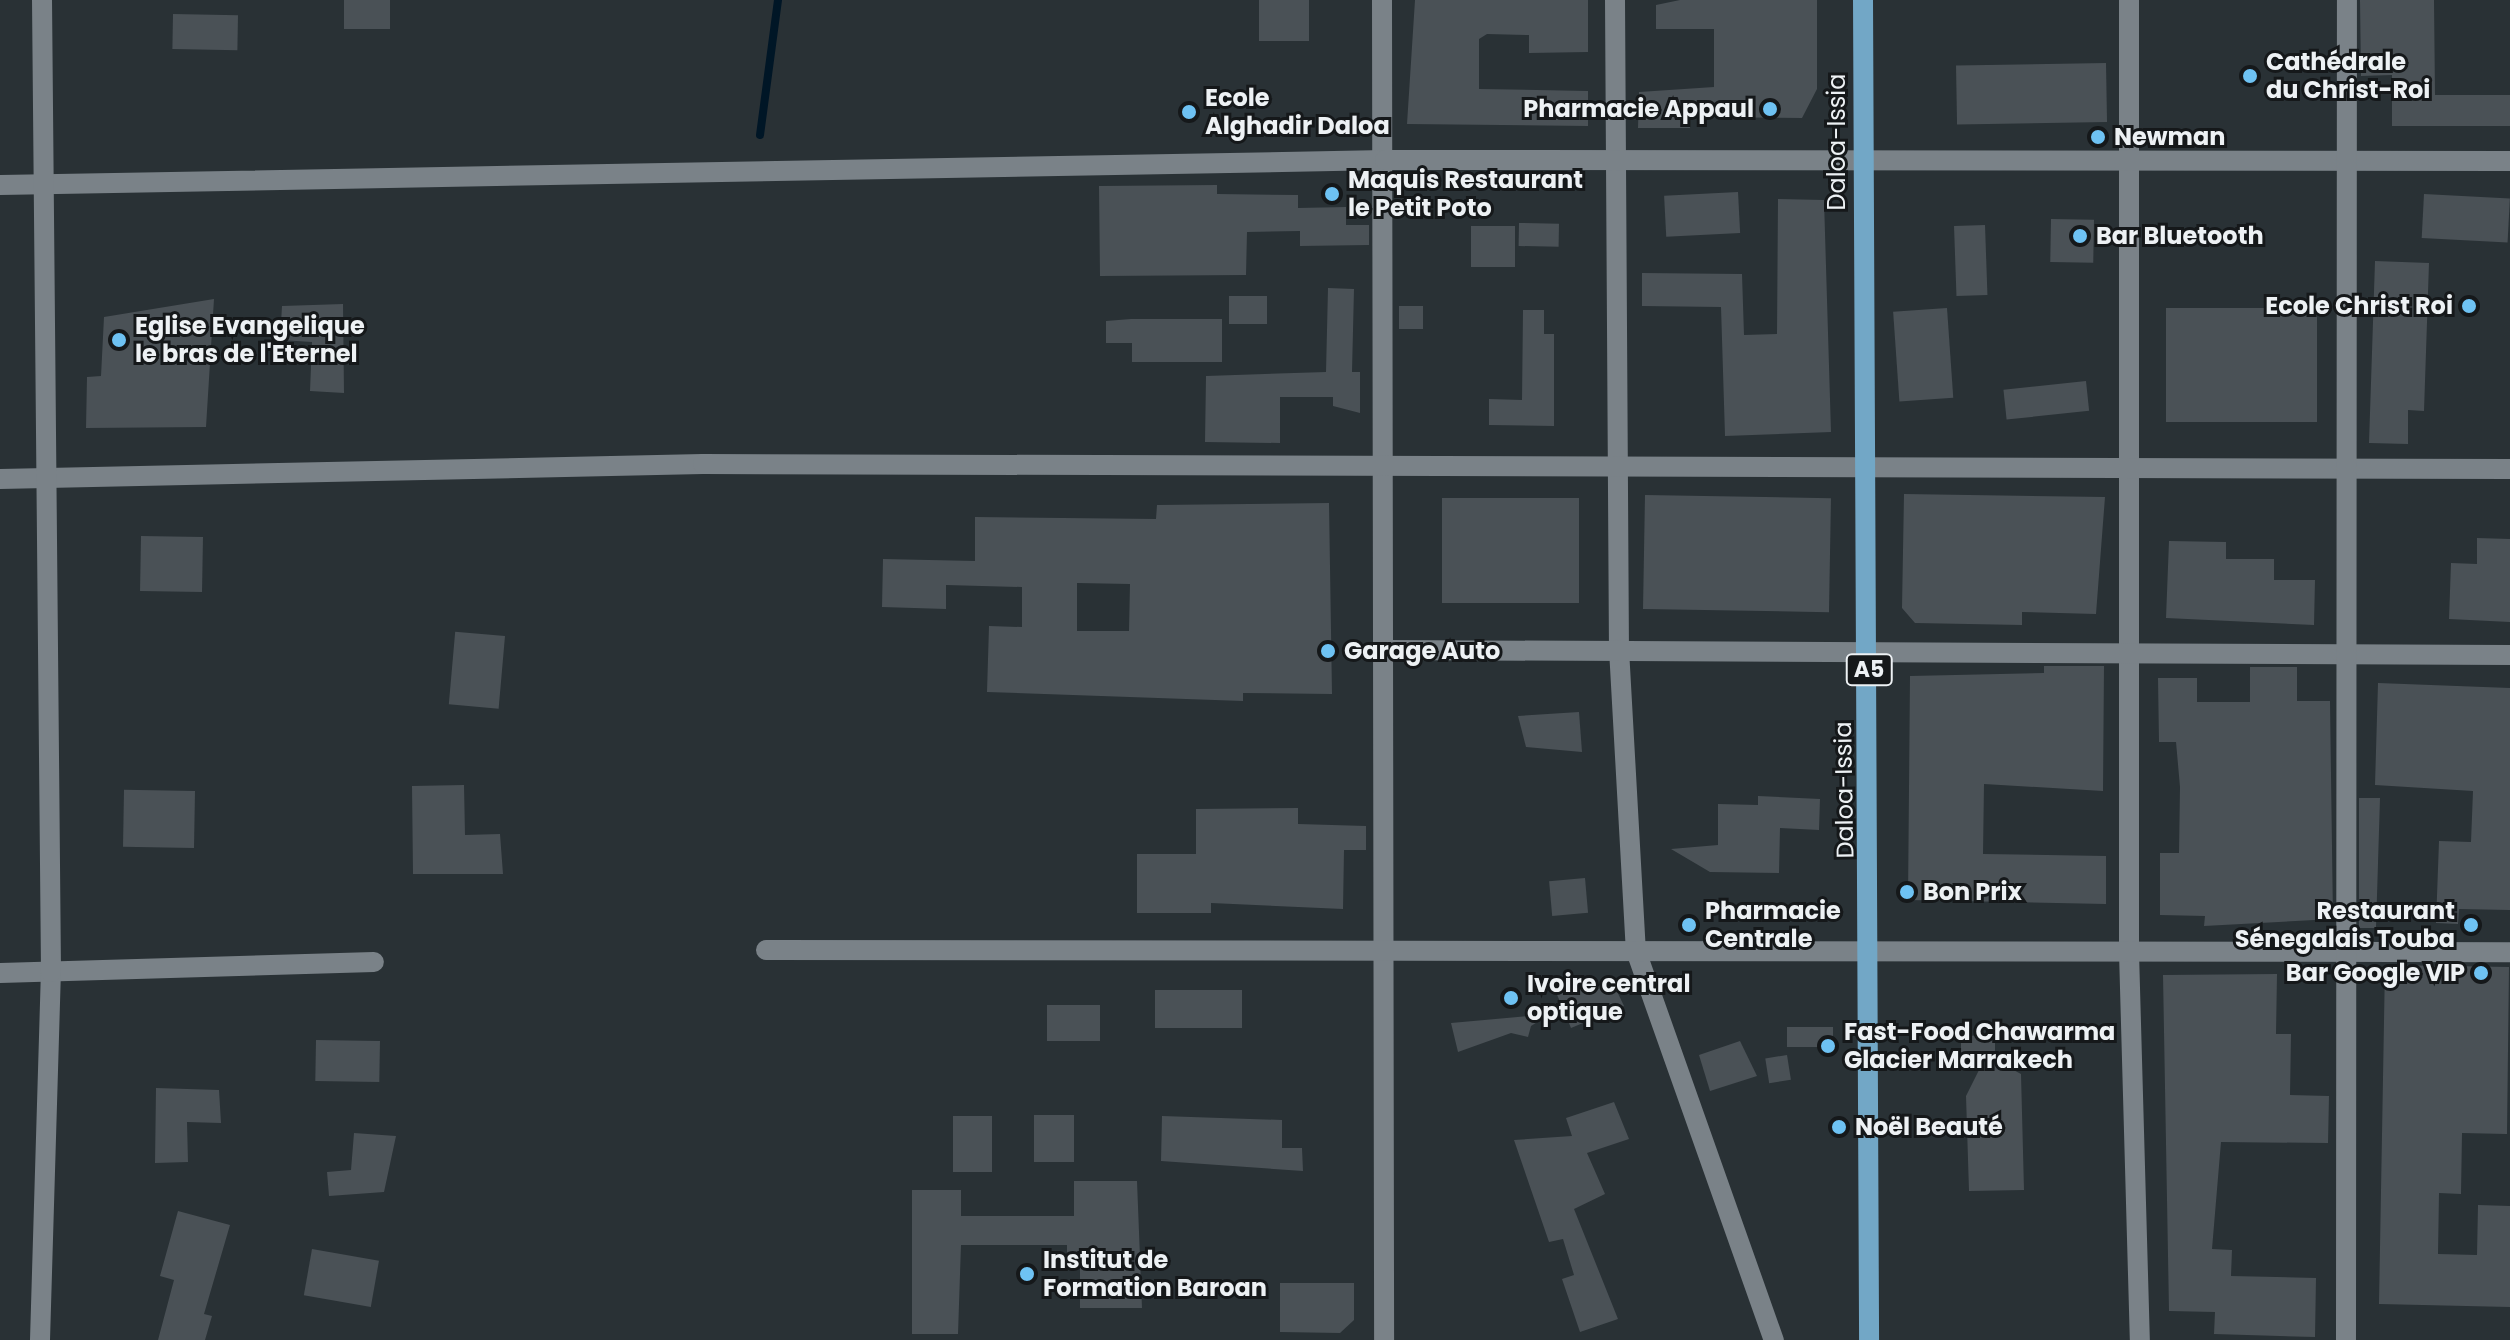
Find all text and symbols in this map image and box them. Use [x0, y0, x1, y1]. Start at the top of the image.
place label: Cathédrale du Christ-Roi [2266, 48, 2430, 104]
marker: Cathédrale du Christ-Roi [2241, 67, 2259, 85]
street label: Daloa-Issia [1823, 74, 1851, 210]
place label: Ecole Alghadir Daloa [1205, 84, 1390, 140]
place label: Pharmacie Appaul [1523, 95, 1754, 123]
marker: Pharmacie Appaul [1761, 100, 1779, 118]
marker: Ecole Alghadir Daloa [1180, 103, 1198, 121]
place label: Newman [2114, 123, 2226, 151]
marker: Newman [2089, 128, 2107, 146]
place label: Maquis Restaurant le Petit Poto [1348, 166, 1583, 222]
marker: Maquis Restaurant le Petit Poto [1323, 185, 1341, 203]
place label: Bar Bluetooth [2096, 222, 2264, 250]
marker: Bar Bluetooth [2071, 227, 2089, 245]
place label: Ecole Christ Roi [2265, 292, 2453, 320]
marker: Ecole Christ Roi [2460, 297, 2478, 315]
place label: Eglise Evangelique le bras de l'Eternel [135, 312, 365, 368]
marker: Eglise Evangelique le bras de l'Eternel [110, 331, 128, 349]
place label: Garage Auto [1344, 637, 1500, 665]
marker: Garage Auto [1319, 642, 1337, 660]
road number: A5 [1845, 652, 1893, 688]
street label: Daloa-Issia [1828, 721, 1860, 859]
place label: Bon Prix [1923, 878, 2022, 906]
marker: Bon Prix [1898, 883, 1916, 901]
place label: Pharmacie Centrale [1705, 897, 1841, 953]
place label: Restaurant Sénegalais Touba [2235, 897, 2455, 953]
marker: Pharmacie Centrale [1680, 916, 1698, 934]
marker: Restaurant Sénegalais Touba [2462, 916, 2480, 934]
place label: Bar Google VIP [2286, 959, 2465, 987]
marker: Bar Google VIP [2472, 964, 2490, 982]
place label: Ivoire central optique [1527, 970, 1690, 1026]
marker: Ivoire central optique [1502, 989, 1520, 1007]
place label: Fast-Food Chawarma Glacier Marrakech [1844, 1018, 2115, 1074]
marker: Fast-Food Chawarma Glacier Marrakech [1819, 1037, 1837, 1055]
place label: Noël Beauté [1855, 1113, 2003, 1141]
marker: Noël Beauté [1830, 1118, 1848, 1136]
place label: Institut de Formation Baroan [1043, 1246, 1267, 1302]
marker: Institut de Formation Baroan [1018, 1265, 1036, 1283]

